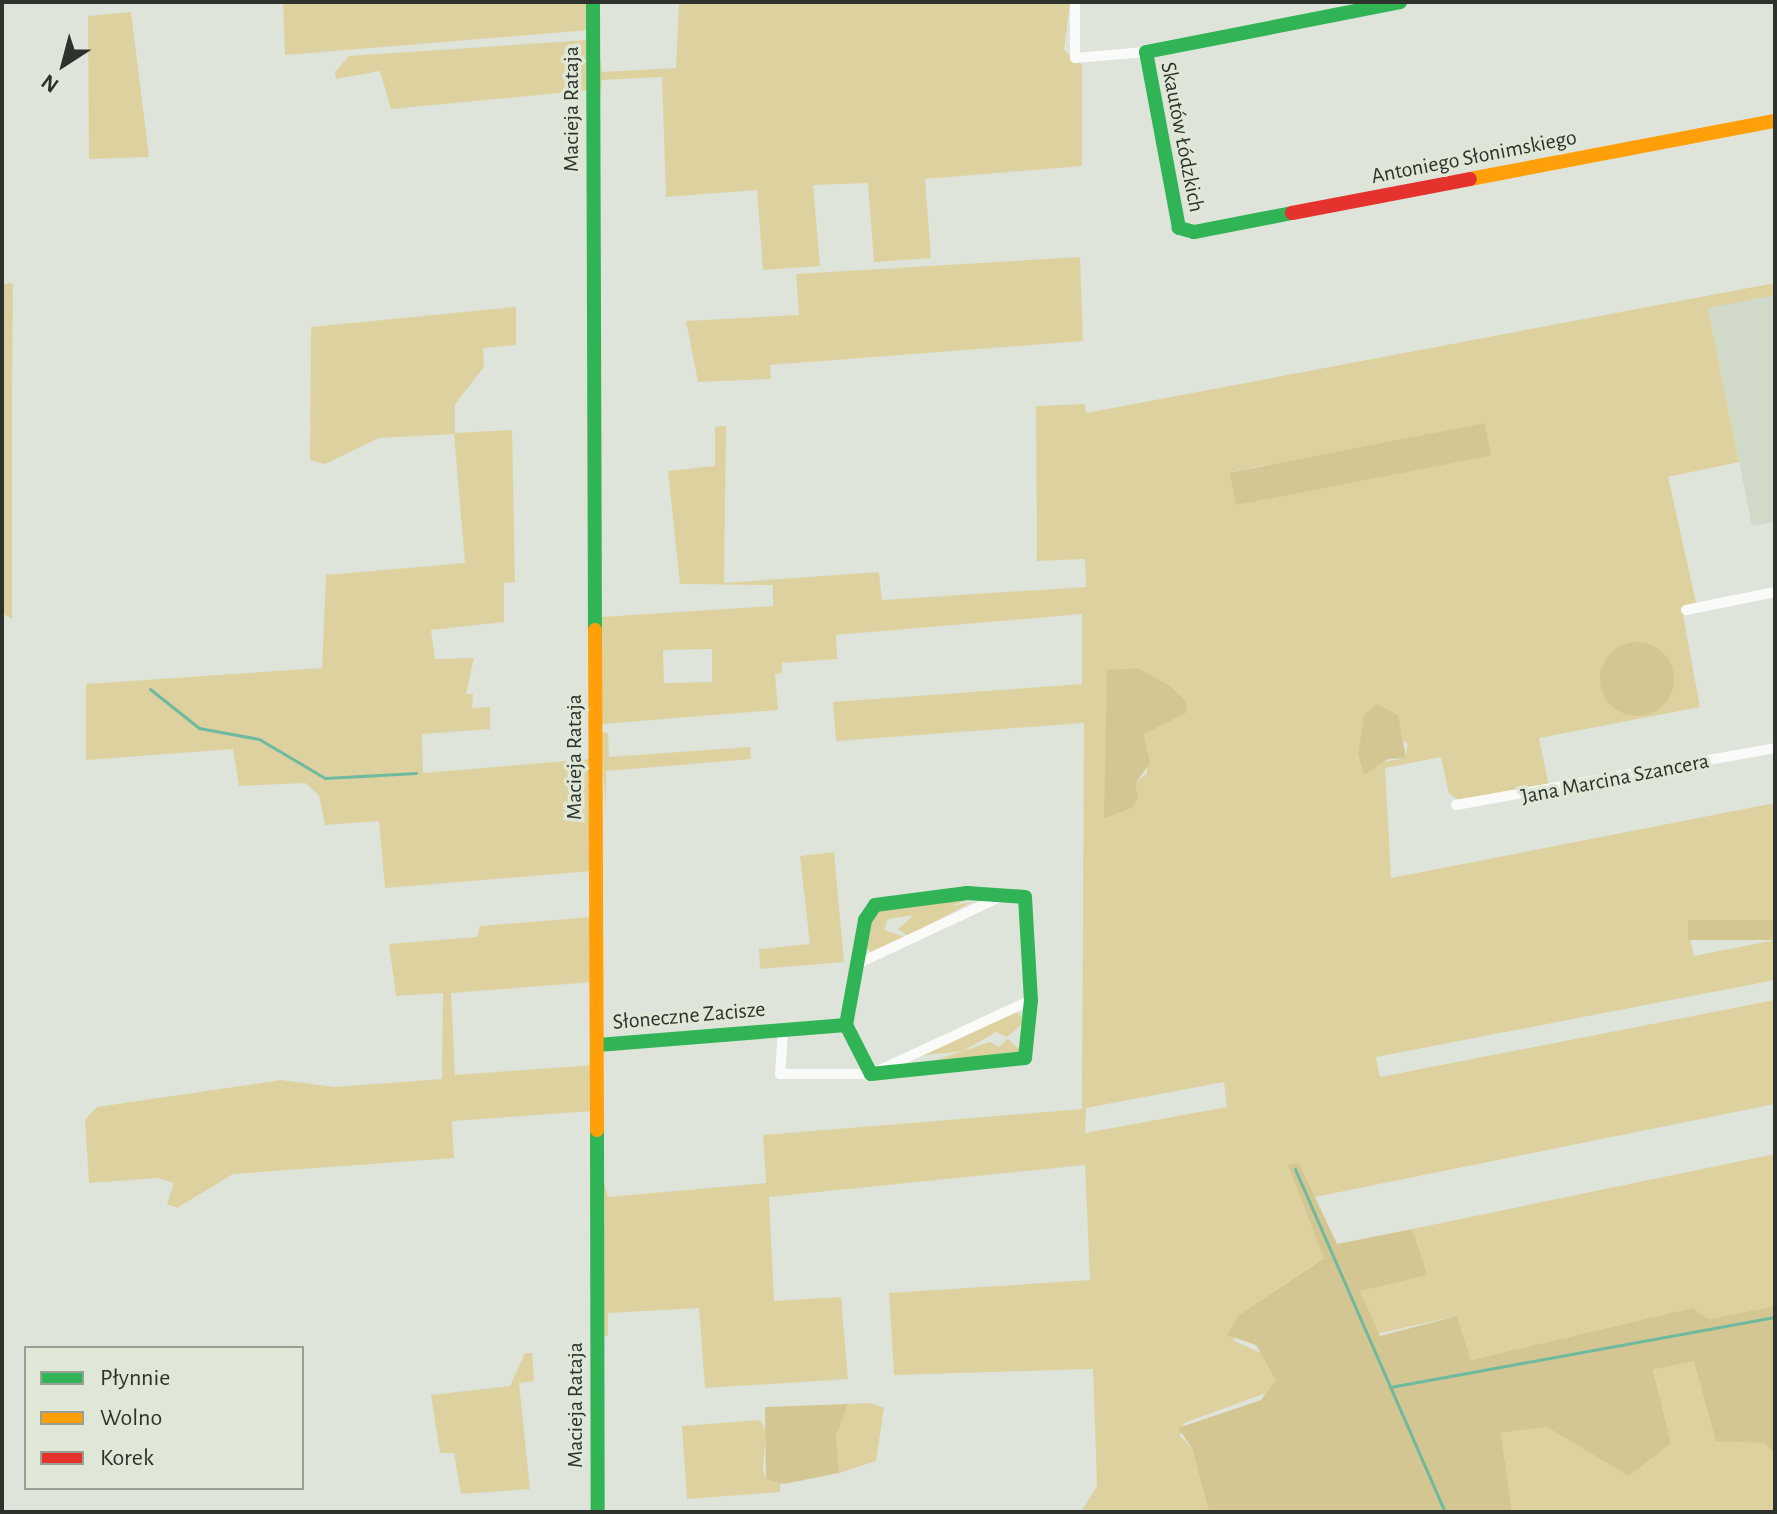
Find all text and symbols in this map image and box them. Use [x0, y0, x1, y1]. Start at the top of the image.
north arrow [24, 24, 104, 104]
street label: Macieja Rataja [559, 46, 585, 172]
street label: Skautów Łódzkich [1154, 60, 1210, 214]
text: N [37, 70, 63, 97]
street label: Antoniego Słonimskiego [1369, 124, 1579, 190]
street label: Macieja Rataja [562, 694, 588, 820]
street label: Jana Marcina Szancera [1519, 748, 1711, 810]
street label: Słoneczne Zacisze [611, 996, 767, 1036]
street label: Macieja Rataja [563, 1342, 589, 1468]
legend [24, 1346, 304, 1490]
text: Płynnie [100, 1366, 170, 1390]
text: Wolno [100, 1406, 162, 1430]
text: Korek [100, 1446, 154, 1470]

